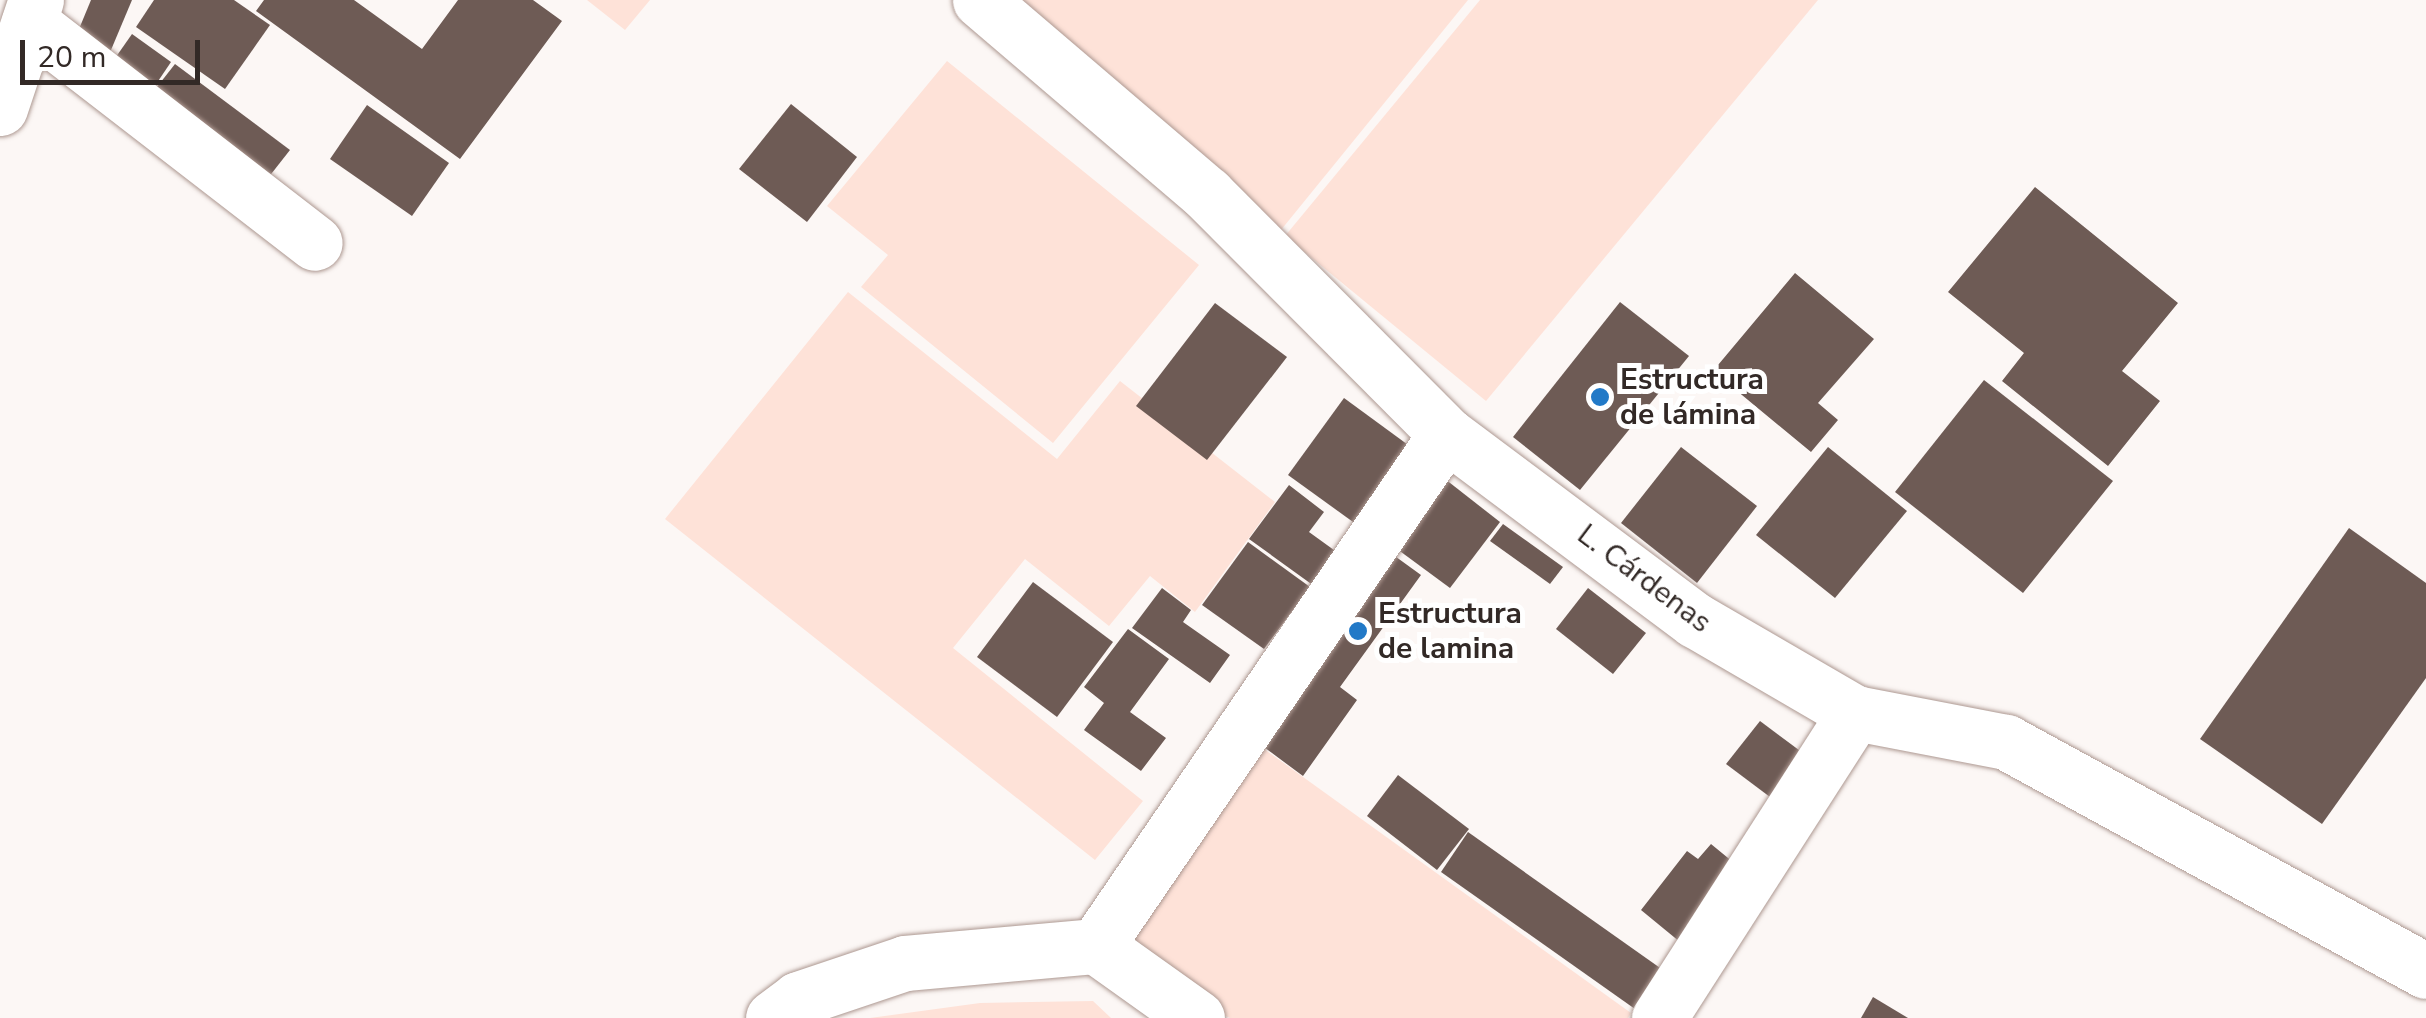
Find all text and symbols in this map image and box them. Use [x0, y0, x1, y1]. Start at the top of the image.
scale bar [25, 20, 205, 82]
text: 20 m [37, 37, 106, 78]
place label: Estructura de lámina [1620, 362, 1764, 432]
marker: Estructura de lámina [1589, 386, 1611, 408]
street label: L. Cárdenas [1570, 517, 1718, 641]
place label: Estructura de lamina [1378, 596, 1522, 666]
marker: Estructura de lamina [1347, 620, 1369, 642]

